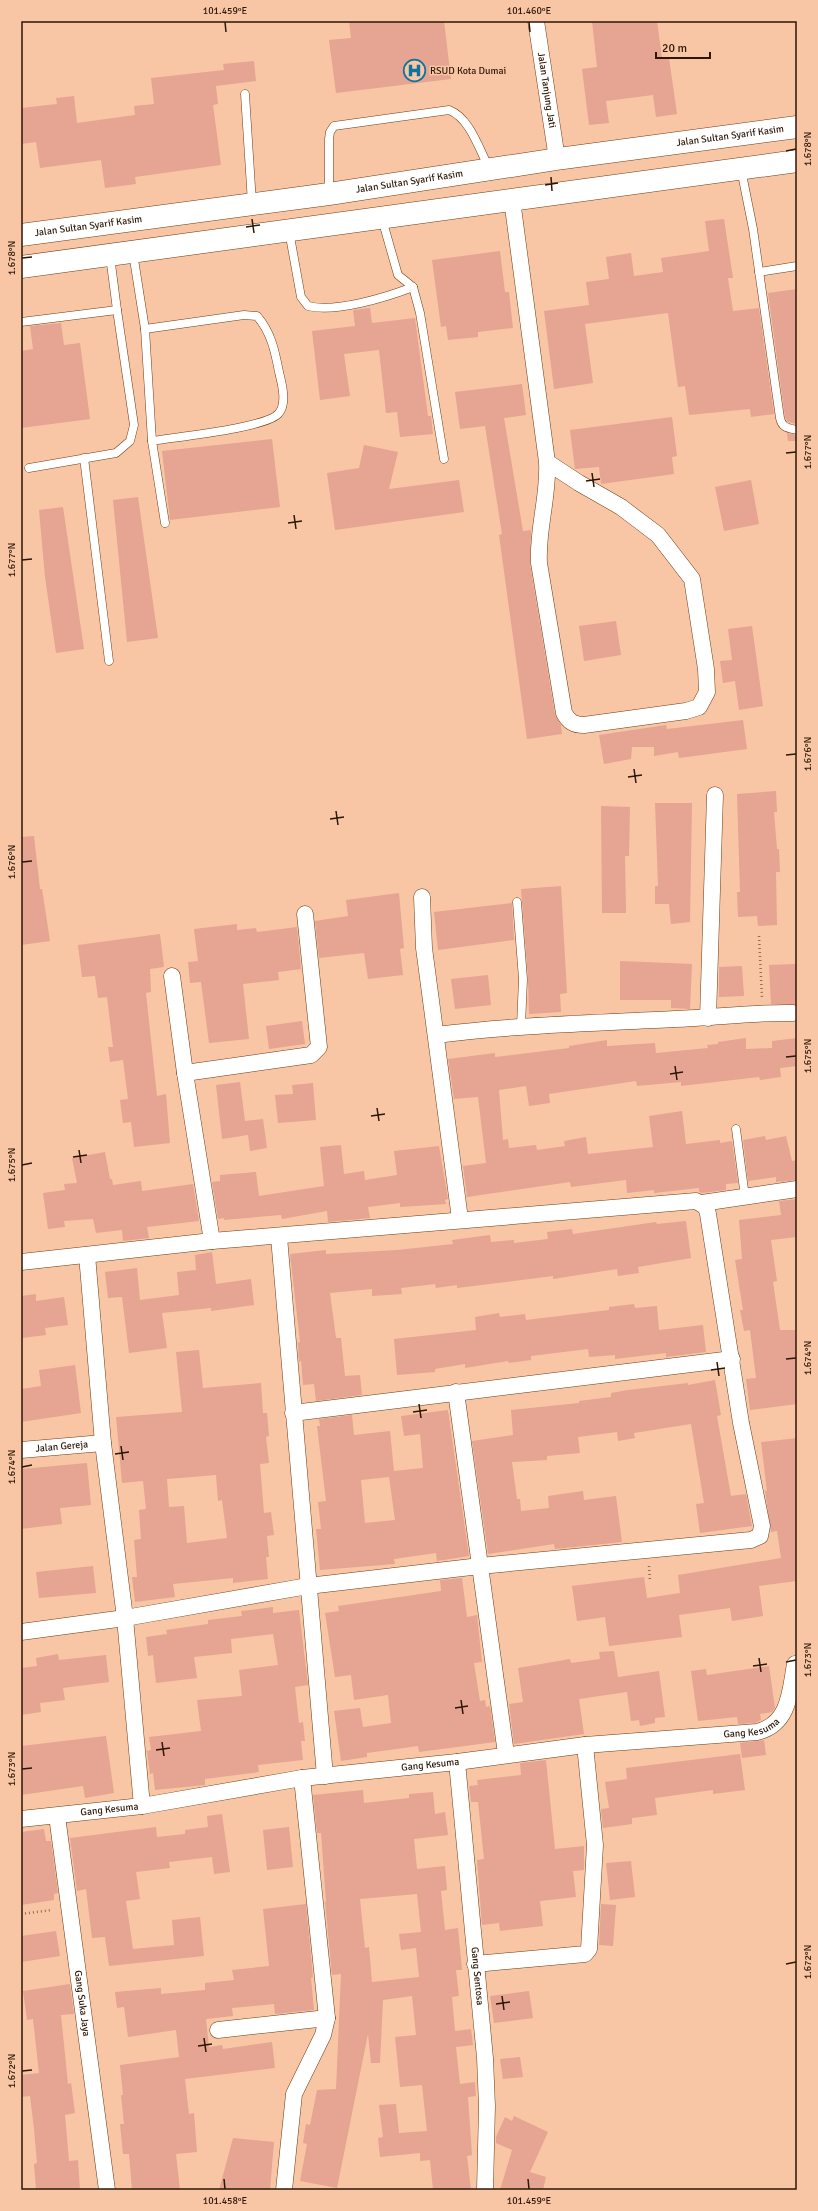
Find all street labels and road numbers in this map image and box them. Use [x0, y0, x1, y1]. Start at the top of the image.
street label: Jalan Tanjung Jati [535, 52, 558, 129]
street label: Jalan Sultan Syarif Kasim [676, 123, 785, 149]
street label: Jalan Sultan Syarif Kasim [355, 168, 464, 196]
street label: Jalan Sultan Syarif Kasim [34, 213, 143, 239]
street label: Jalan Gereja [35, 1438, 89, 1455]
street label: Gang Kesuma [723, 1716, 782, 1741]
street label: Gang Kesuma [401, 1756, 460, 1774]
street label: Gang Kesuma [80, 1800, 139, 1819]
street label: Gang Sentosa [469, 1946, 486, 2006]
street label: Gang Suka Jaya [72, 1970, 92, 2037]

